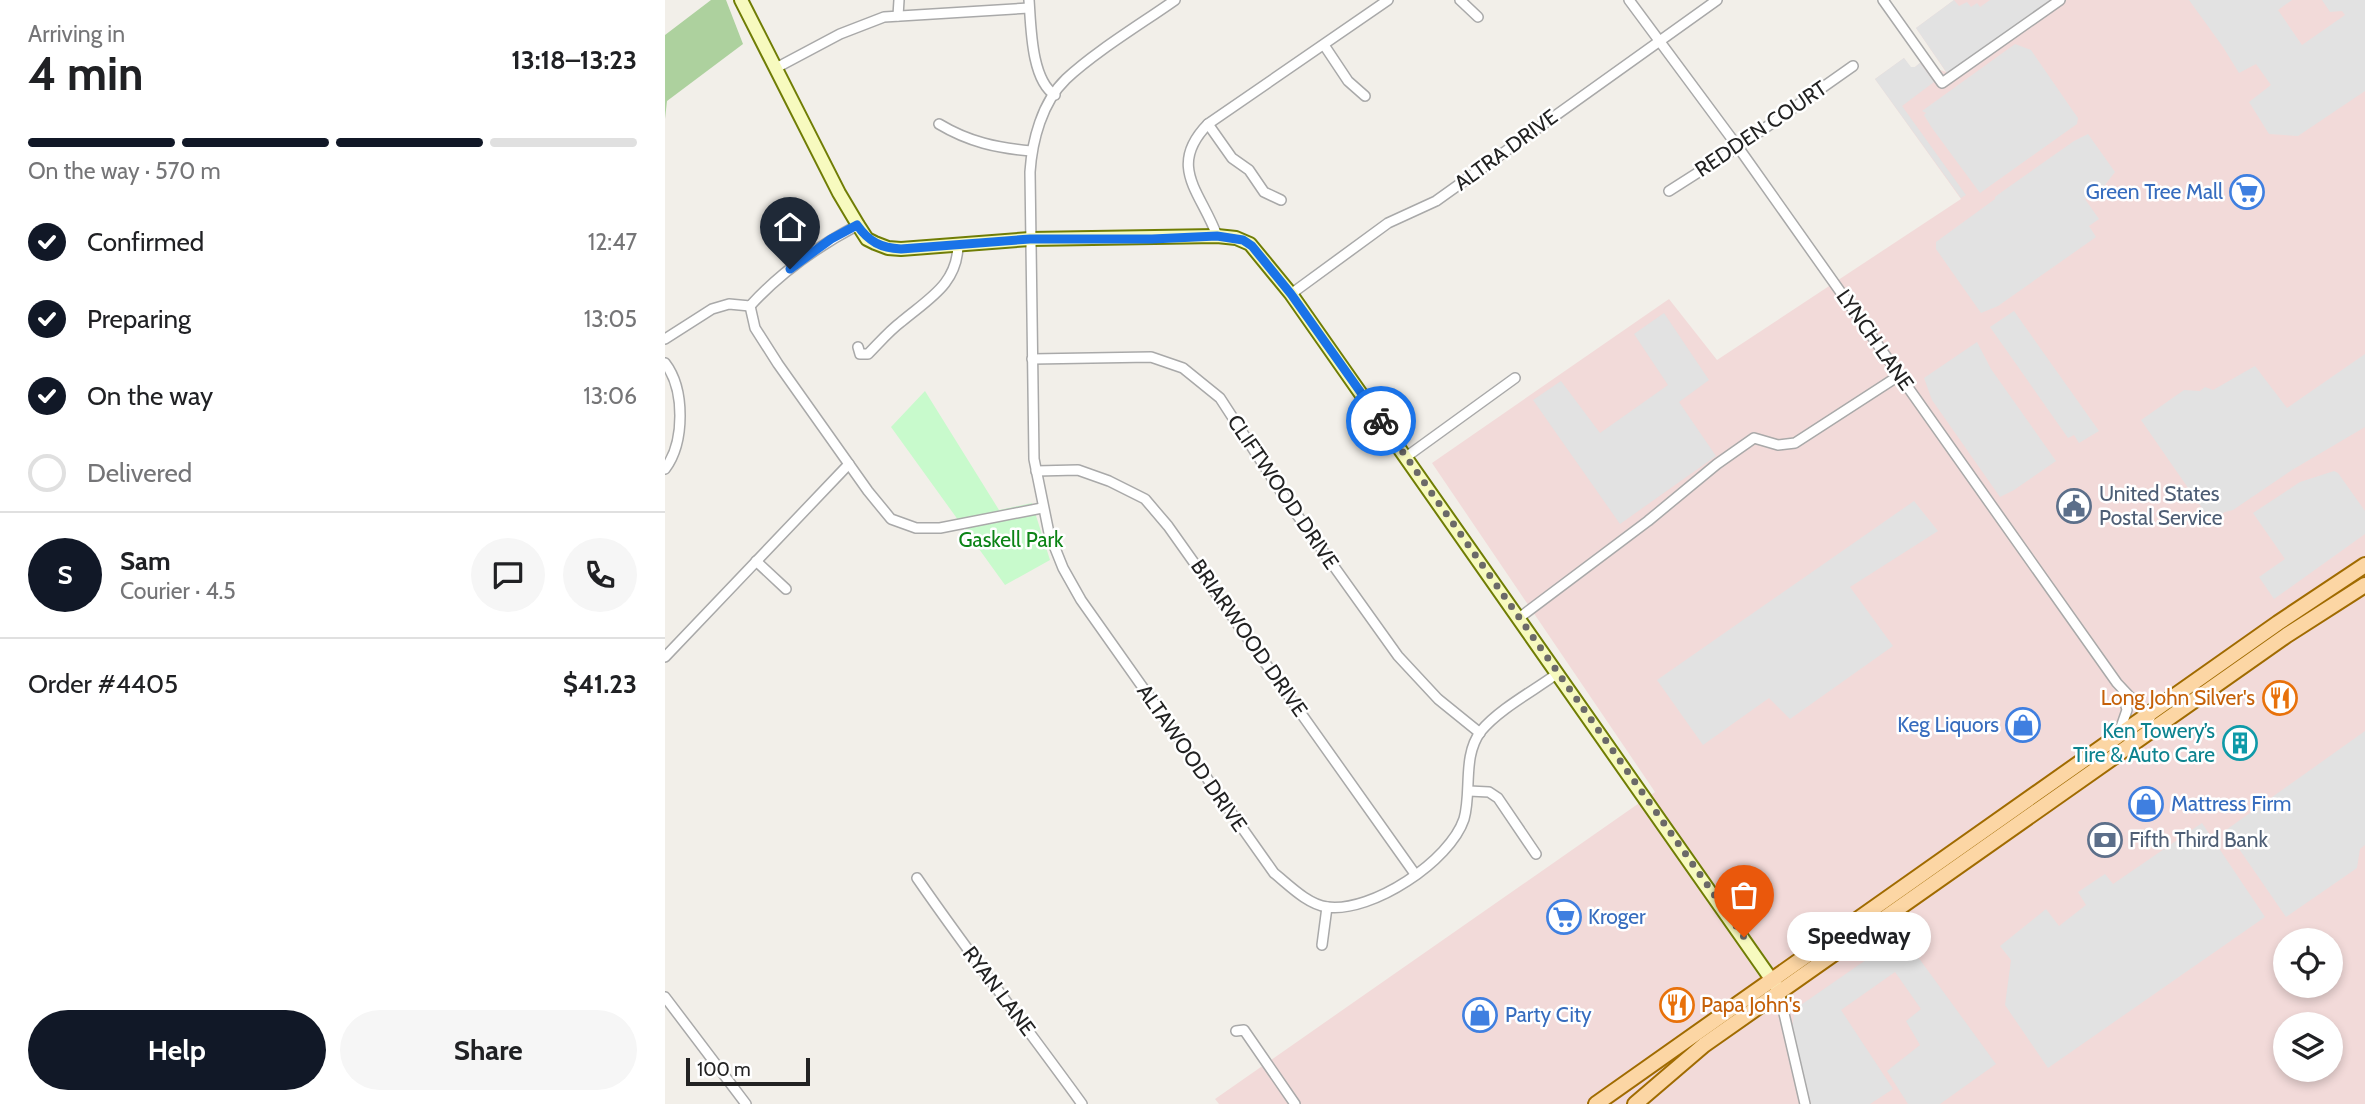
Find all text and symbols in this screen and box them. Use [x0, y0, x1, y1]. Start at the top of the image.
text: Arriving in [28, 20, 125, 48]
text: 13:18–13:23 [511, 44, 637, 76]
text: 4 min [28, 46, 143, 102]
street label: REDDEN COURT [1690, 75, 1831, 182]
street label: ALTRA DRIVE [1449, 104, 1562, 195]
text: On the way · 570 m [28, 157, 221, 185]
supermarket icon: Green Tree Mall [2228, 173, 2266, 211]
place label: Green Tree Mall [2086, 179, 2223, 204]
pin [760, 197, 820, 269]
icon: home [771, 208, 809, 246]
icon: check [28, 223, 66, 261]
text: Confirmed [87, 226, 204, 258]
text: 12:47 [588, 228, 637, 256]
street label: LYNCH LANE [1831, 284, 1919, 395]
icon: check [28, 300, 66, 338]
text: Preparing [87, 303, 191, 335]
text: 13:05 [584, 305, 637, 333]
icon: check [28, 377, 66, 415]
text: On the way [87, 380, 213, 412]
text: 13:06 [583, 382, 637, 410]
courier [1346, 386, 1416, 456]
icon: bike [1362, 402, 1400, 440]
street label: CLIFTWOOD DRIVE [1222, 410, 1344, 574]
text: Delivered [87, 457, 192, 489]
place label: United States Postal Service [2099, 481, 2223, 530]
public building icon: United States Postal Service [2055, 487, 2093, 525]
park label: Gaskell Park [958, 527, 1064, 552]
button: chat [471, 538, 545, 612]
button: phone [563, 538, 637, 612]
text: Sam [120, 545, 171, 577]
street label: BRIARWOOD DRIVE [1186, 554, 1313, 721]
text: S [57, 559, 73, 591]
text: Courier · 4.5 [120, 577, 236, 605]
text: Order #4405 [28, 668, 178, 700]
text: $41.23 [563, 668, 637, 700]
street label: ALTAWOOD DRIVE [1132, 679, 1253, 836]
restaurant icon: Long John Silver's [2261, 679, 2299, 717]
place label: Long John Silver's [2101, 685, 2255, 710]
shop icon: Keg Liquors [2004, 706, 2042, 744]
place label: Keg Liquors [1897, 712, 1999, 737]
place label: Ken Towery’s Tire & Auto Care [2073, 718, 2215, 767]
building icon: Ken Towery’s Tire & Auto Care [2221, 724, 2259, 762]
shop icon: Mattress Firm [2127, 785, 2165, 823]
place label: Mattress Firm [2171, 791, 2292, 816]
bank icon: Fifth Third Bank [2086, 821, 2124, 859]
place label: Fifth Third Bank [2129, 827, 2268, 852]
pin [1714, 865, 1774, 937]
icon: bag [1725, 876, 1763, 914]
supermarket icon: Kroger [1545, 898, 1583, 936]
place label: Kroger [1588, 904, 1646, 929]
callout: Speedway [1786, 912, 1929, 962]
text: Speedway [1807, 922, 1911, 950]
map controls [2273, 928, 2343, 1082]
button: locate [2273, 928, 2343, 998]
street label: RYAN LANE [958, 941, 1041, 1040]
restaurant icon: Papa John's [1658, 986, 1696, 1024]
place label: Papa John's [1701, 992, 1801, 1017]
shop icon: Party City [1461, 996, 1499, 1034]
place label: Party City [1505, 1002, 1592, 1027]
button: Help [28, 1010, 326, 1090]
button: Share [340, 1010, 637, 1090]
button: layers [2273, 1012, 2343, 1082]
scale bar [686, 1055, 810, 1087]
text: 100 m [697, 1058, 751, 1081]

